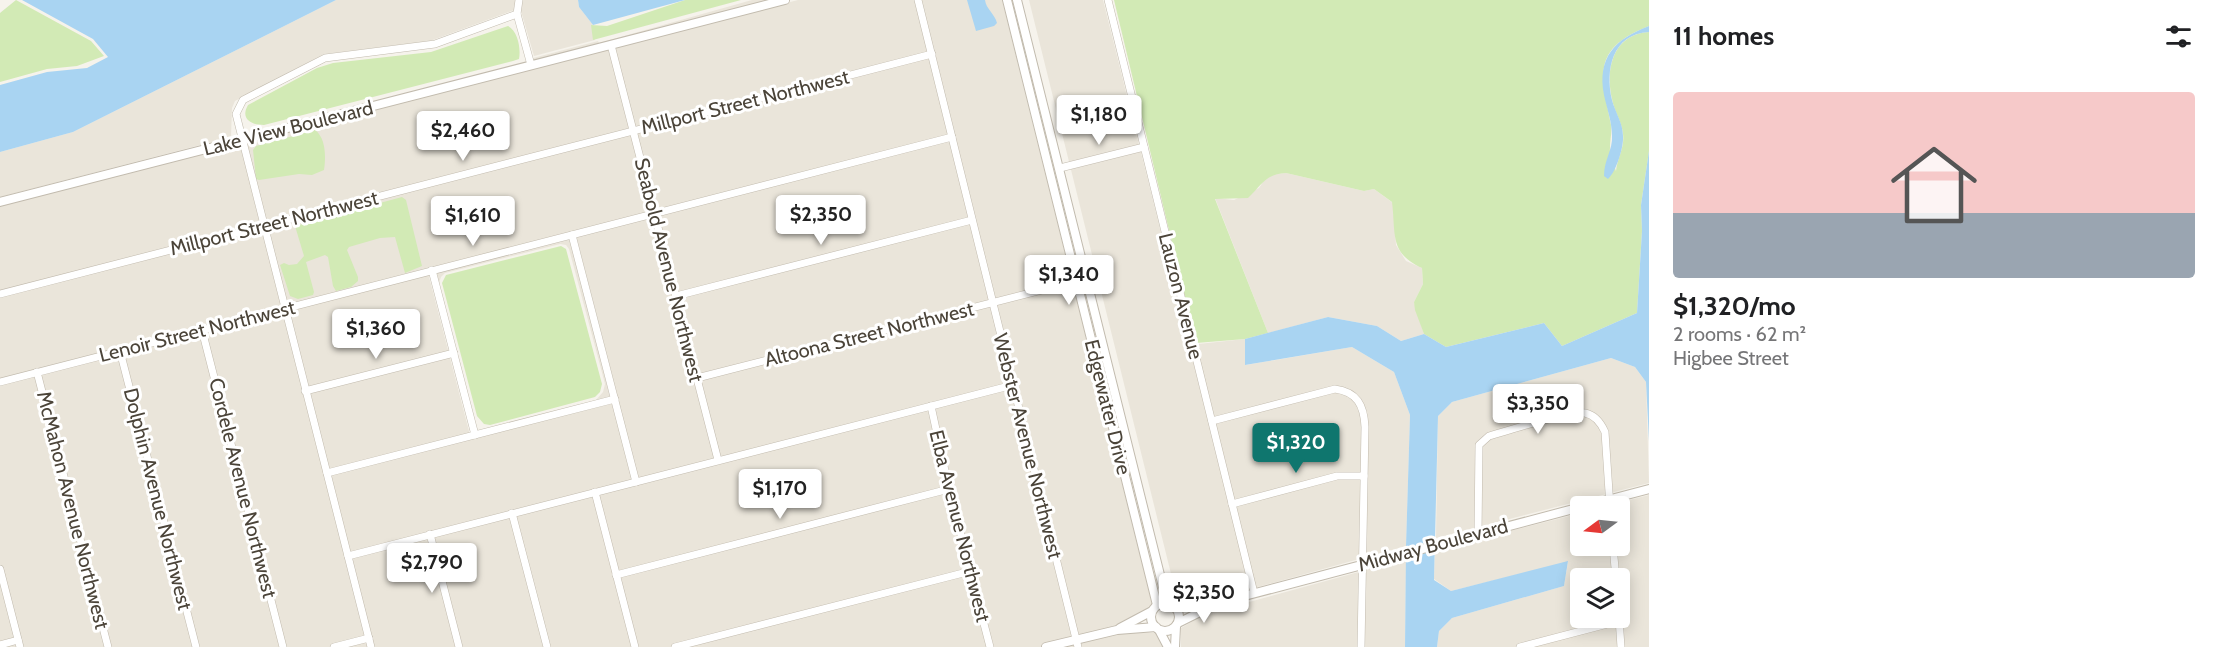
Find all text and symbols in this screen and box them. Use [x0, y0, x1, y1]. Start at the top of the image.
text: 11 homes [1673, 20, 1774, 52]
icon: filters [2162, 20, 2195, 53]
street label: Millport Street Northwest [639, 64, 852, 139]
street label: Lake View Boulevard [201, 95, 375, 161]
pin: $1,180 [1050, 95, 1148, 146]
text: $1,180 [1071, 102, 1127, 126]
pin: $2,460 [414, 111, 512, 162]
text: $2,460 [431, 118, 495, 142]
icon: home [1880, 131, 1988, 239]
street label: Seabold Avenue Northwest [630, 156, 709, 385]
street label: Millport Street Northwest [168, 185, 381, 260]
pin: $2,350 [772, 195, 870, 246]
pin: $1,610 [424, 196, 522, 247]
text: $2,350 [790, 202, 852, 226]
text: $1,610 [445, 203, 501, 227]
street label: Lauzon Avenue [1154, 230, 1208, 362]
pin: $1,340 [1020, 255, 1118, 306]
text: $1,340 [1039, 262, 1099, 286]
text: $1,320/mo [1673, 290, 1796, 322]
street label: Lenoir Street Northwest [96, 295, 298, 367]
street label: Altoona Street Northwest [762, 296, 976, 372]
pin: $1,360 [327, 309, 425, 360]
text: $1,360 [346, 316, 406, 340]
text: 2 rooms · 62 m² [1673, 322, 1806, 346]
street label: Webster Avenue Northwest [988, 331, 1068, 562]
street label: Edgewater Drive [1080, 337, 1136, 477]
text: Higbee Street [1673, 346, 1789, 370]
street label: Cordele Avenue Northwest [204, 375, 282, 601]
pin: $3,350 [1489, 384, 1587, 435]
street label: Dolphin Avenue Northwest [119, 385, 197, 613]
street label: McMahon Avenue Northwest [32, 389, 114, 632]
text: $3,350 [1507, 391, 1569, 415]
pin: $1,320 [1247, 423, 1345, 474]
street label: Elba Avenue Northwest [925, 427, 996, 625]
text: $1,320 [1266, 430, 1326, 454]
pin: $1,170 [731, 469, 829, 520]
text: $1,170 [753, 476, 807, 500]
north arrow [1570, 496, 1630, 556]
map controls [1570, 496, 1630, 628]
street label: Midway Boulevard [1355, 513, 1511, 577]
pin: $2,790 [383, 543, 481, 594]
text: $2,790 [401, 550, 463, 574]
button: layers [1570, 568, 1630, 628]
pin: $2,350 [1155, 573, 1253, 624]
text: $2,350 [1173, 580, 1235, 604]

